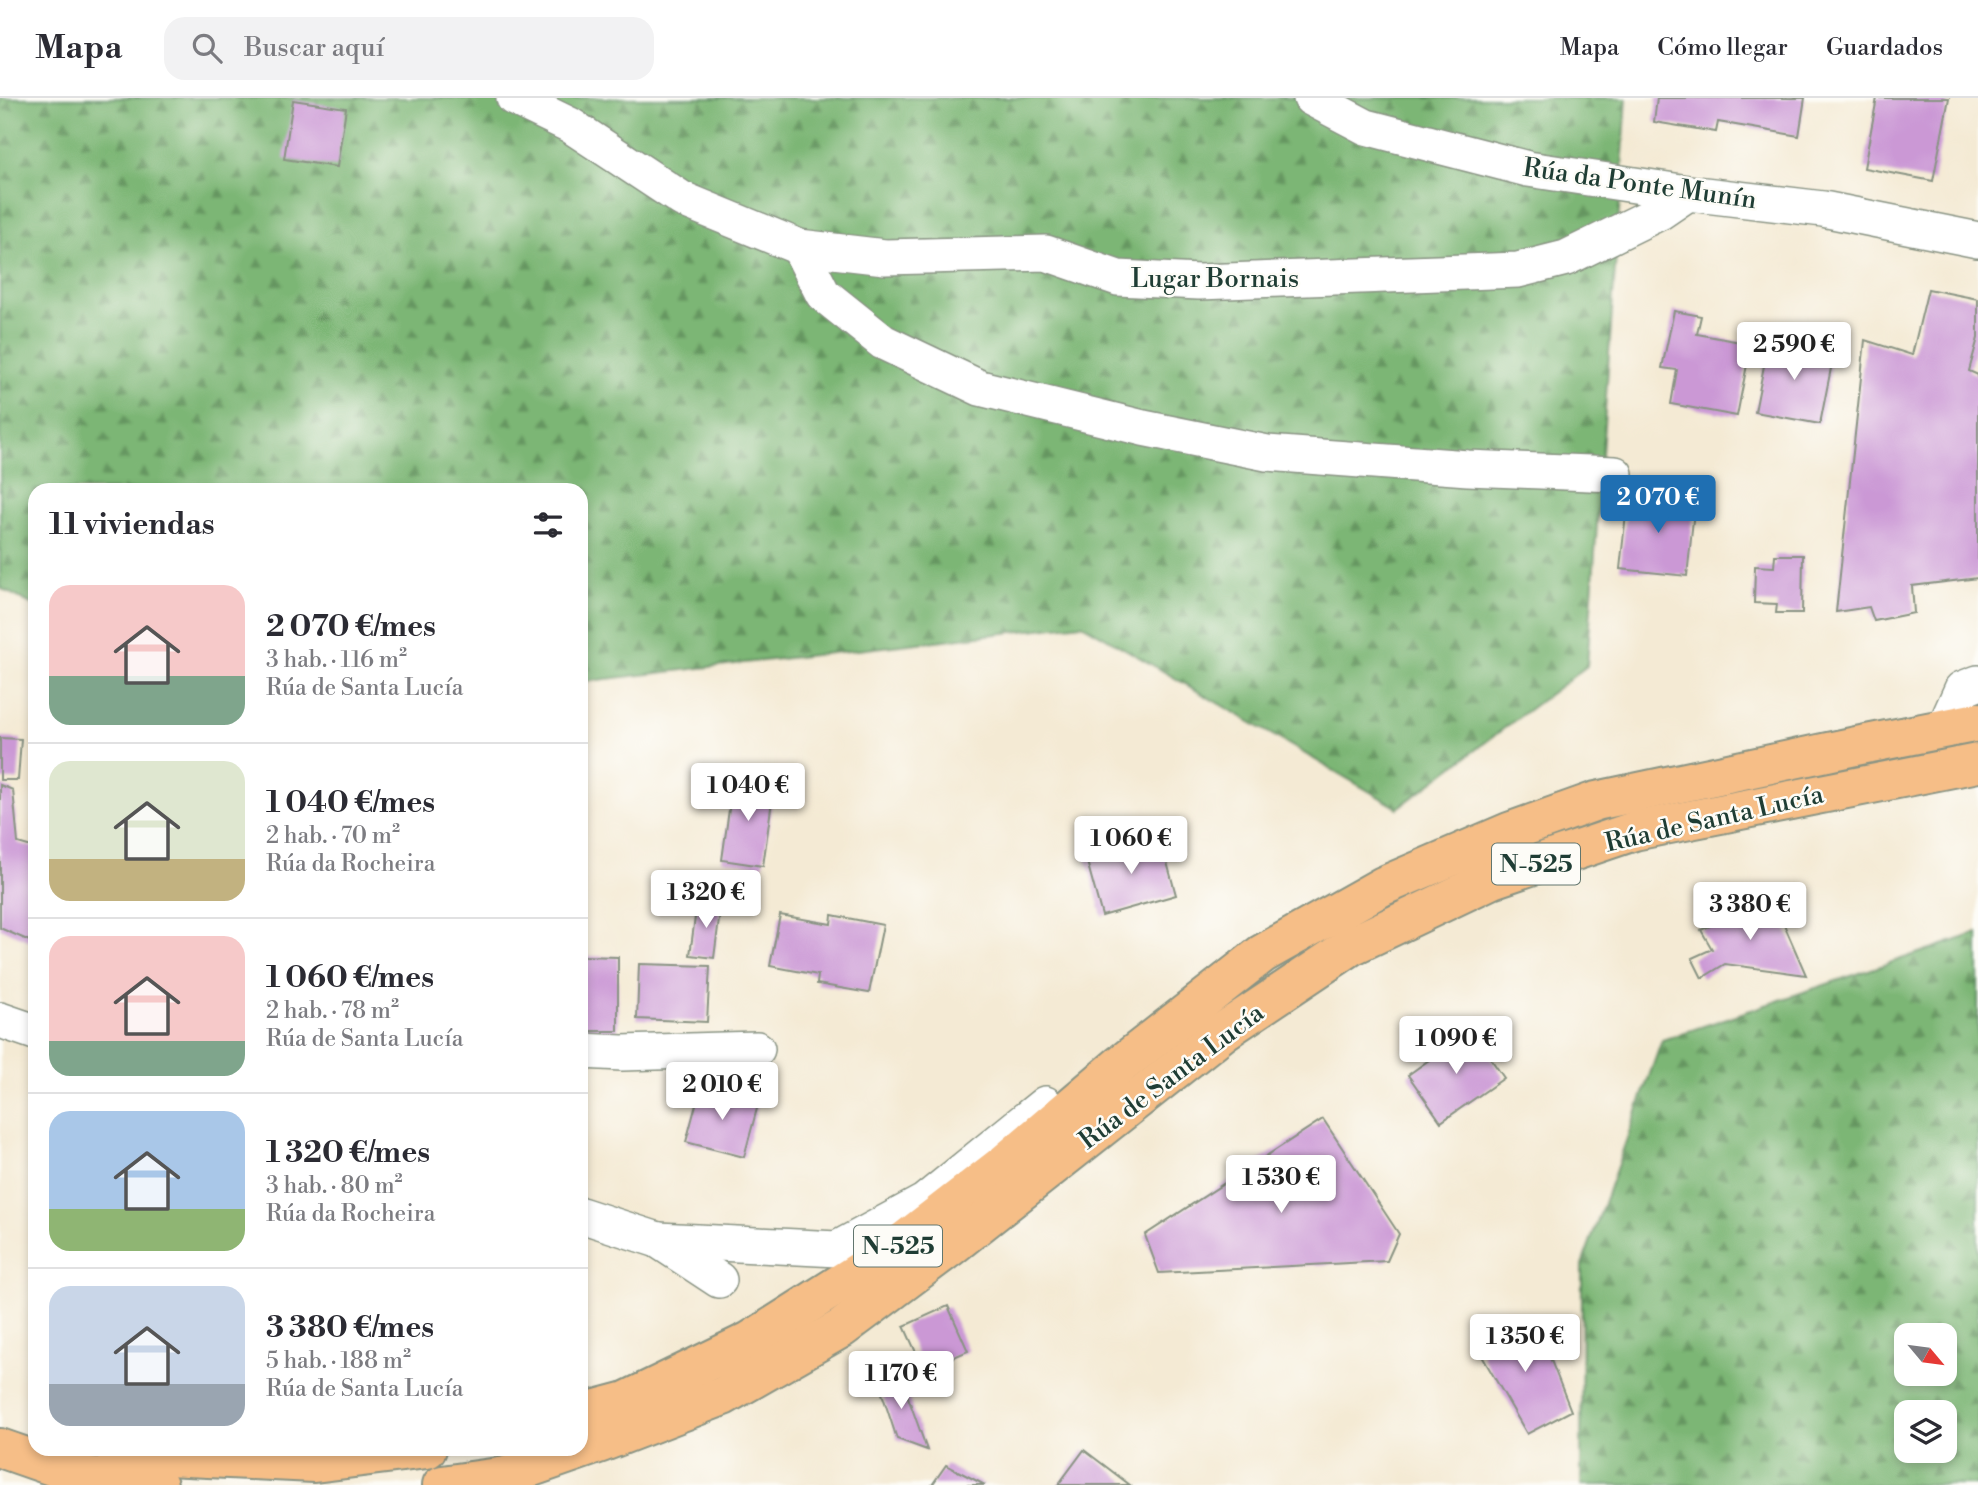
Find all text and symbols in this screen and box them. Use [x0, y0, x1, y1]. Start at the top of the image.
search box [164, 17, 654, 80]
text: Mapa [35, 28, 122, 69]
icon: search [188, 29, 226, 67]
text: Buscar aquí [244, 32, 384, 64]
text: Mapa [1560, 33, 1619, 63]
text: Cómo llegar [1657, 33, 1788, 63]
text: Guardados [1826, 33, 1943, 63]
street label: Rúa da Ponte Munín [1521, 152, 1759, 216]
street label: Lugar Bornais [1131, 263, 1299, 295]
pin: 2 590 € [1729, 322, 1859, 382]
text: 2 590 € [1753, 331, 1835, 359]
pin: 2 070 € [1593, 476, 1723, 535]
text: 2 070 € [1617, 484, 1699, 512]
text: 11 viviendas [49, 506, 215, 544]
icon: filters [529, 506, 567, 544]
text: 2 070 €/mes [266, 608, 436, 646]
icon: home [105, 613, 189, 697]
text: 3 hab. · 116 m² [266, 646, 407, 674]
text: Rúa de Santa Lucía [266, 674, 463, 702]
pin: 1 040 € [683, 764, 813, 823]
text: 1 040 € [707, 772, 789, 800]
street label: Rúa de Santa Lucía [1602, 778, 1827, 860]
text: 1 040 €/mes [266, 784, 435, 822]
icon: home [105, 789, 189, 873]
pin: 1 060 € [1066, 816, 1196, 876]
text: 2 hab. · 70 m² [266, 822, 400, 850]
text: 1 060 € [1090, 825, 1172, 853]
road number: N-525 [1492, 844, 1580, 884]
text: Rúa da Rocheira [266, 850, 435, 878]
pin: 1 320 € [641, 870, 771, 930]
text: 1 320 € [667, 879, 745, 907]
pin: 3 380 € [1685, 882, 1815, 942]
text: 3 380 € [1709, 891, 1791, 919]
text: 1 060 €/mes [266, 959, 434, 997]
icon: home [105, 964, 189, 1048]
street label: Rúa de Santa Lucía [1073, 996, 1271, 1157]
text: 2 hab. · 78 m² [266, 997, 399, 1025]
pin: 1 090 € [1391, 1016, 1521, 1076]
text: Rúa de Santa Lucía [266, 1025, 463, 1053]
text: 1 090 € [1415, 1025, 1497, 1053]
pin: 2 010 € [657, 1062, 787, 1122]
text: 2 010 € [682, 1071, 762, 1099]
text: 1 320 €/mes [266, 1134, 430, 1172]
icon: home [105, 1139, 189, 1223]
pin: 1 530 € [1216, 1156, 1346, 1215]
text: 1 530 € [1242, 1164, 1320, 1192]
text: 3 hab. · 80 m² [266, 1172, 403, 1200]
text: Rúa da Rocheira [266, 1200, 435, 1228]
road number: N-525 [854, 1226, 942, 1266]
text: 3 380 €/mes [266, 1309, 434, 1347]
icon: home [105, 1314, 189, 1398]
pin: 1 350 € [1460, 1314, 1590, 1374]
text: 1 350 € [1486, 1323, 1564, 1351]
north arrow [1894, 1323, 1956, 1386]
map controls [1894, 1323, 1957, 1463]
text: 5 hab. · 188 m² [266, 1347, 411, 1375]
pin: 1 170 € [836, 1352, 966, 1411]
text: 1 170 € [865, 1360, 937, 1388]
text: Rúa de Santa Lucía [266, 1375, 463, 1403]
button: layers [1894, 1400, 1957, 1463]

